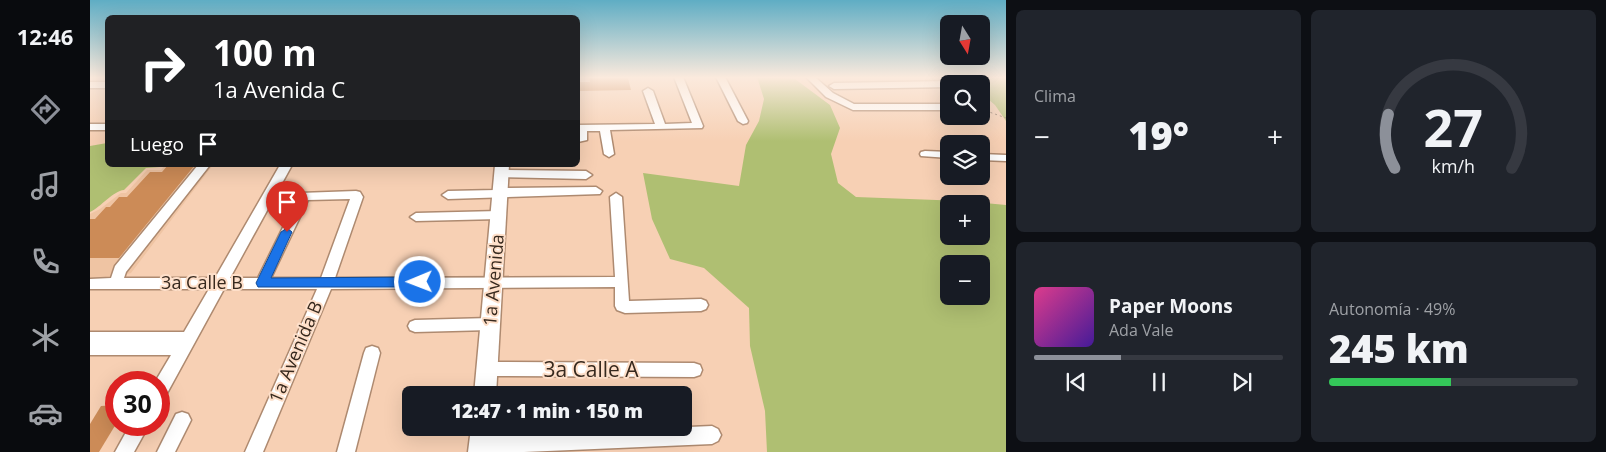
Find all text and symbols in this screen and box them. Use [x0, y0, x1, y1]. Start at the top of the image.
north arrow [940, 15, 990, 65]
map controls [940, 15, 990, 305]
text: 12:46 [17, 21, 73, 51]
text: 100 m [213, 29, 317, 76]
icon: right [130, 35, 195, 100]
text: 1a Avenida C [213, 74, 345, 104]
button: search [940, 75, 990, 125]
text: Clima [1034, 85, 1076, 107]
text: 27 [1424, 91, 1483, 162]
icon: directions [28, 92, 63, 127]
text: 19° [1128, 109, 1189, 161]
text: − [1034, 117, 1050, 155]
text: + [1267, 117, 1283, 155]
icon: arrive [194, 130, 222, 158]
text: Luego [130, 131, 184, 157]
button: layers [940, 135, 990, 185]
text: km/h [1432, 154, 1475, 178]
icon: music [28, 168, 63, 203]
pin [266, 181, 308, 232]
icon: arrive [273, 188, 301, 216]
button: + [940, 195, 990, 245]
street label: 1a Avenida [477, 233, 509, 327]
icon: phone [28, 244, 63, 279]
position arrow [393, 255, 445, 307]
button: − [940, 255, 990, 305]
street label: 3a Calle B [161, 270, 243, 294]
text: Paper Moons [1109, 293, 1233, 319]
street label: 1a Avenida B [263, 297, 327, 406]
text: Autonomía · 49% [1329, 298, 1455, 320]
text: Ada Vale [1109, 319, 1173, 341]
icon: climate [28, 320, 63, 355]
text: 245 km [1329, 322, 1469, 374]
street label: 3a Calle A [543, 355, 639, 383]
icon: previous [1062, 368, 1090, 396]
icon: pause [1145, 368, 1173, 396]
icon: next [1228, 368, 1256, 396]
speed limit sign: 30 [105, 371, 170, 436]
icon: car [28, 396, 63, 431]
text: 12:47 · 1 min · 150 m [451, 398, 643, 424]

